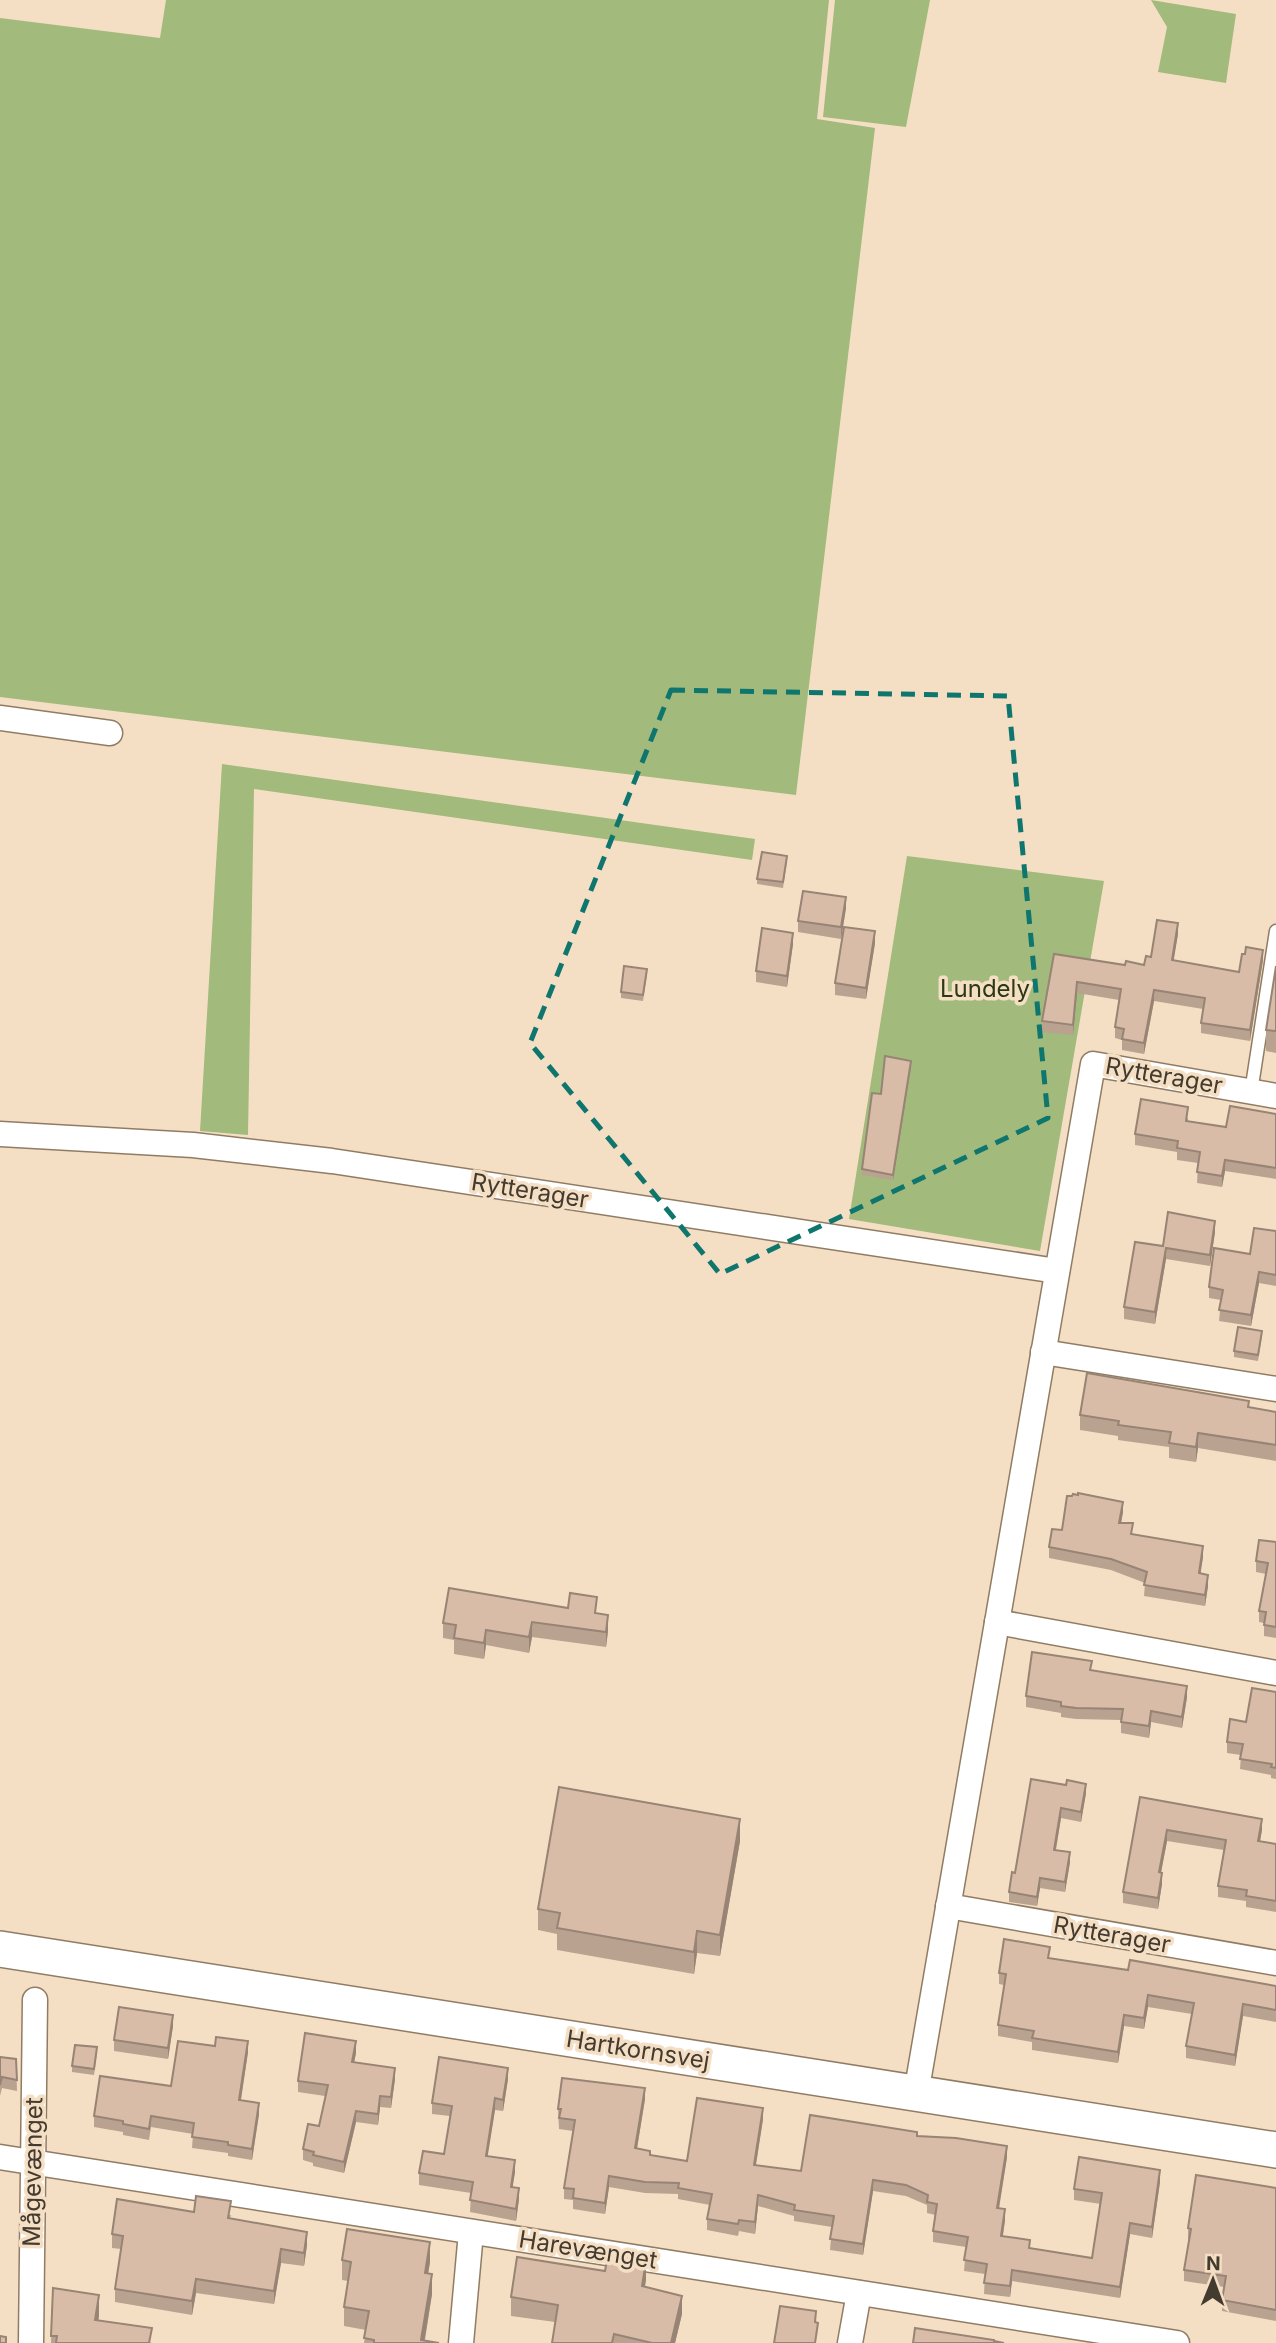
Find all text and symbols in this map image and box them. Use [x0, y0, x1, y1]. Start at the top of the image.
park label: Lundely [940, 974, 1030, 1003]
street label: Rytterager [1103, 1051, 1225, 1100]
street label: Rytterager [469, 1167, 591, 1214]
street label: Rytterager [1051, 1910, 1173, 1959]
street label: Hartkornsvej [564, 2024, 712, 2075]
street label: Mågevænget [17, 2097, 48, 2247]
street label: Harevænget [517, 2224, 659, 2275]
north arrow [1178, 2245, 1248, 2315]
text: N [1206, 2252, 1221, 2275]

